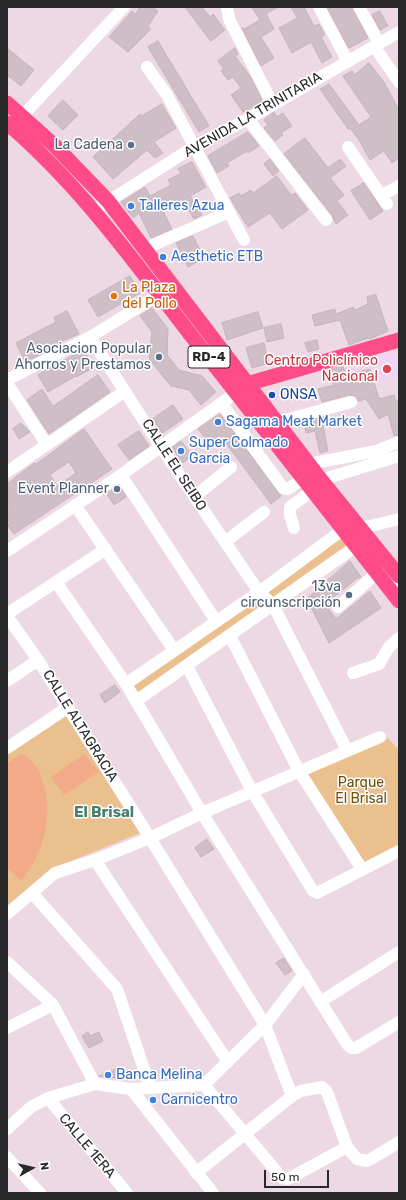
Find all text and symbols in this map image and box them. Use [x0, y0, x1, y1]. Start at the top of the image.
street label: AVENIDA LA TRINITARIA [181, 69, 325, 161]
place label: La Cadena [55, 137, 123, 153]
marker: La Cadena [126, 140, 136, 150]
place label: Talleres Azua [139, 198, 224, 214]
marker: Talleres Azua [126, 201, 136, 211]
place label: Aesthetic ETB [171, 249, 263, 265]
marker: Aesthetic ETB [158, 252, 168, 262]
place label: La Plaza del Pollo [122, 280, 177, 312]
marker: La Plaza del Pollo [109, 291, 119, 301]
place label: Asociacion Popular Ahorros y Prestamos [15, 341, 151, 374]
road number: RD-4 [188, 346, 230, 368]
marker: Asociacion Popular Ahorros y Prestamos [154, 352, 164, 362]
place label: Centro Policlínico Nacional [264, 353, 378, 386]
marker: Centro Policlínico Nacional [381, 363, 393, 375]
place label: ONSA [280, 387, 317, 403]
marker: ONSA [267, 390, 277, 400]
place label: Sagama Meat Market [226, 414, 362, 430]
street label: CALLE EL SEIBO [138, 416, 210, 514]
marker: Sagama Meat Market [213, 417, 223, 427]
place label: Super Colmado Garcia [189, 435, 288, 468]
marker: Super Colmado Garcia [176, 446, 186, 456]
place label: Event Planner [18, 481, 109, 497]
marker: Event Planner [112, 484, 122, 494]
place label: 13va circunscripción [241, 579, 341, 612]
marker: 13va circunscripción [344, 590, 354, 600]
street label: CALLE ALTAGRACIA [39, 667, 121, 785]
park label: Parque El Brisal [335, 775, 387, 808]
district label: El Brisal [74, 804, 134, 822]
place label: Banca Melina [116, 1067, 202, 1083]
marker: Banca Melina [103, 1070, 113, 1080]
place label: Carnicentro [161, 1092, 238, 1108]
marker: Carnicentro [148, 1095, 158, 1105]
street label: CALLE 1ERA [55, 1110, 119, 1182]
north arrow [12, 1148, 52, 1188]
text: N [37, 1161, 51, 1171]
scale bar [266, 1162, 331, 1188]
text: 50 m [271, 1170, 299, 1184]

